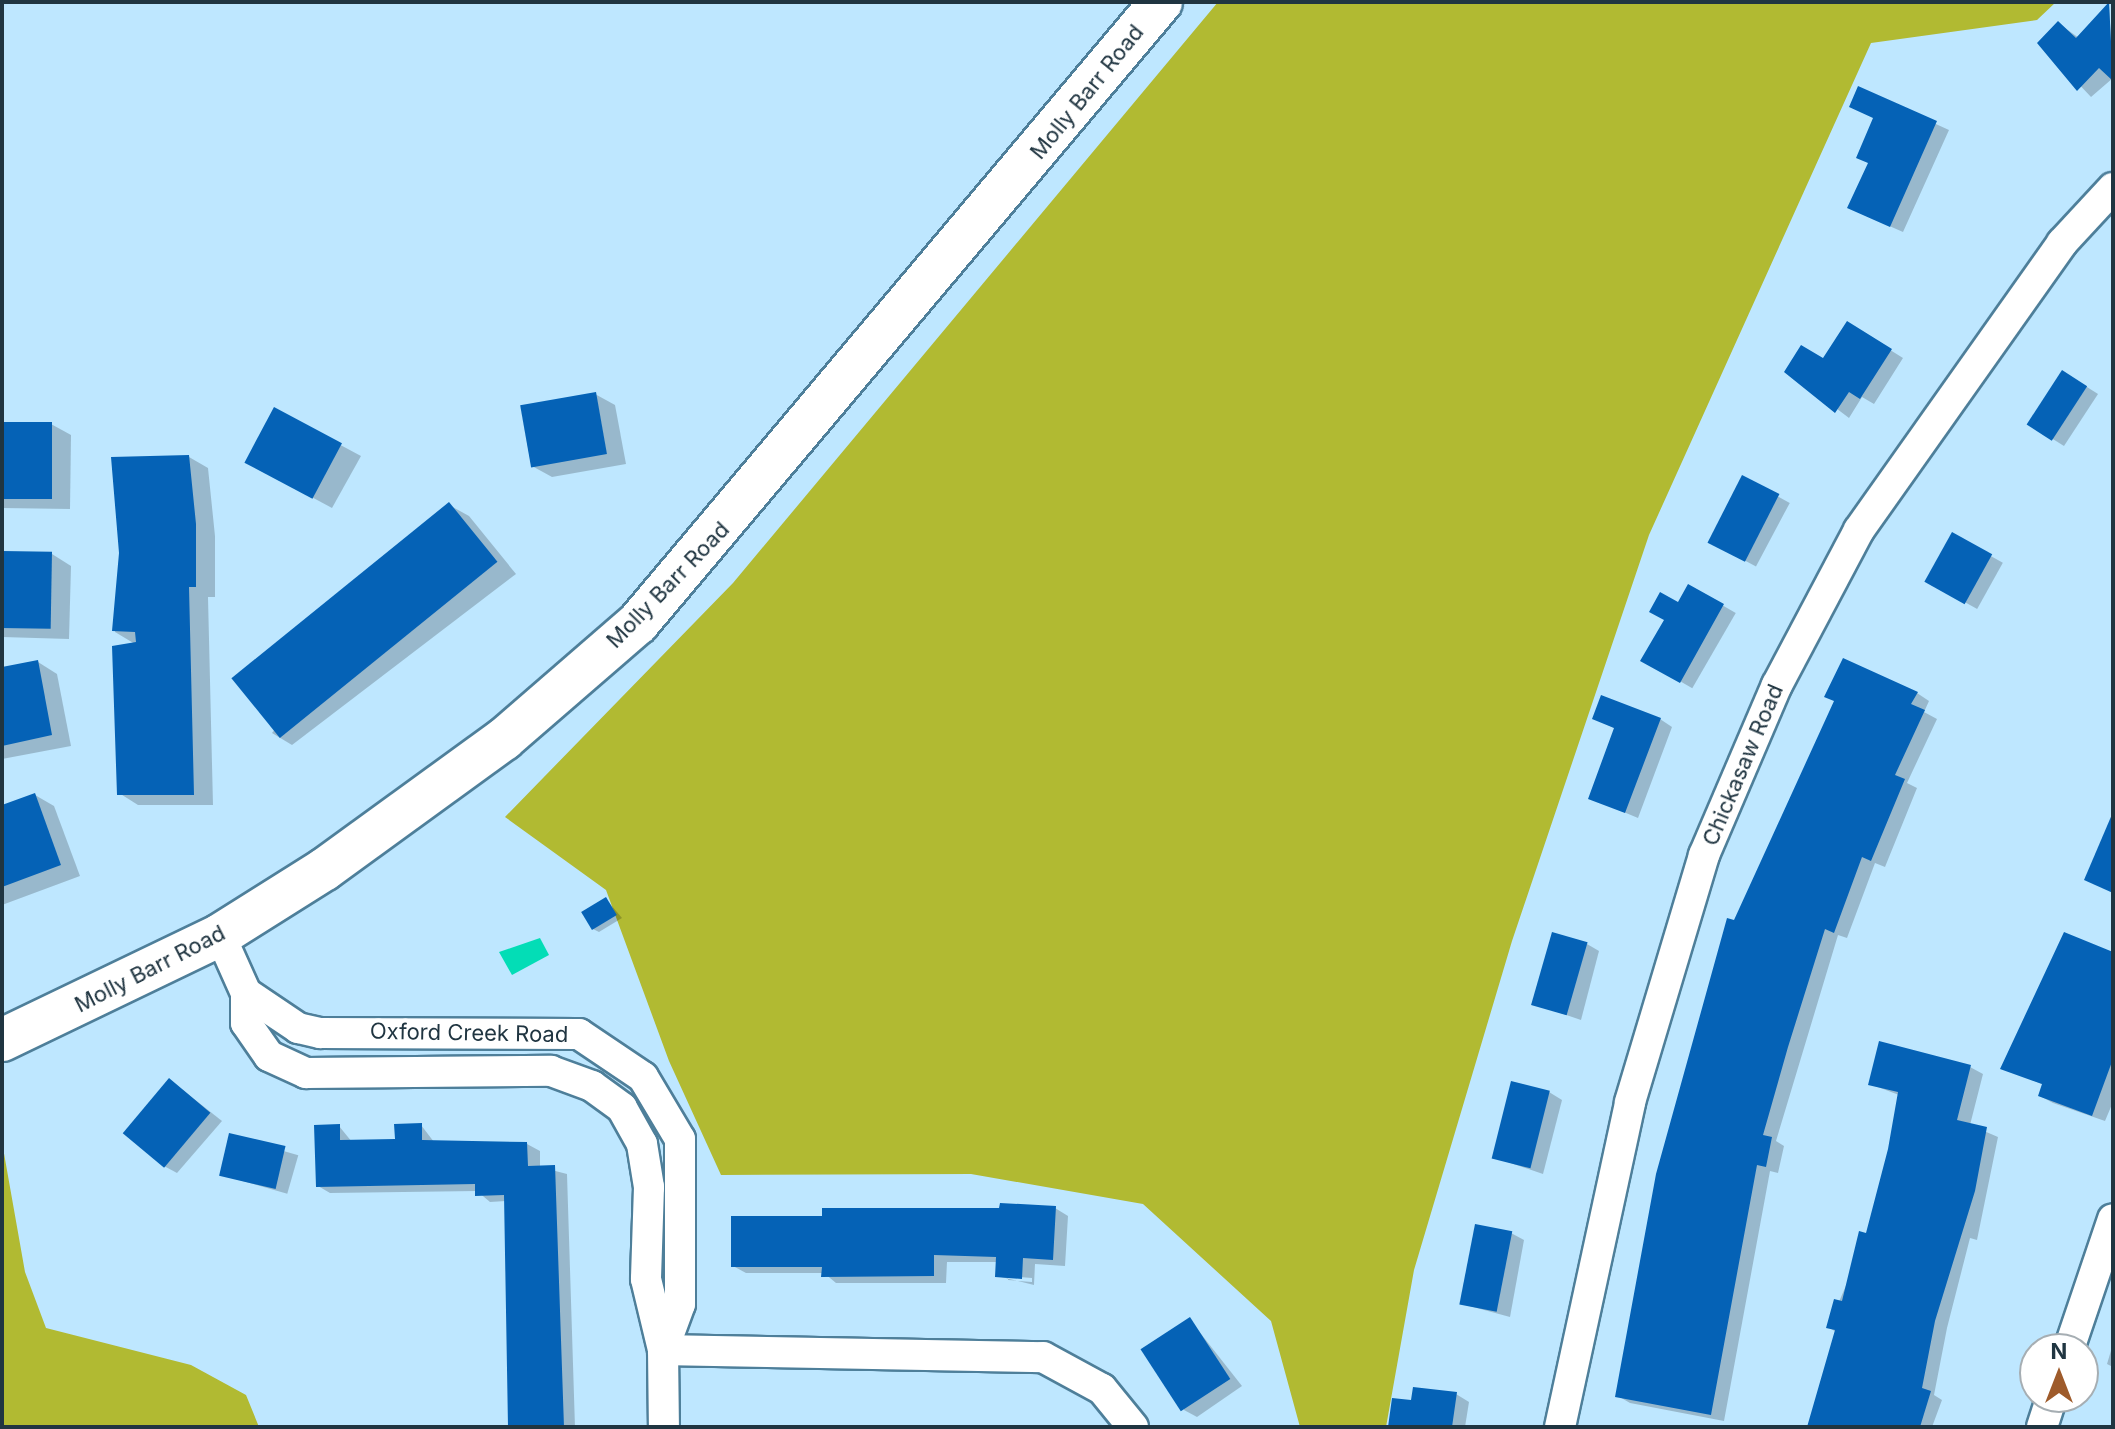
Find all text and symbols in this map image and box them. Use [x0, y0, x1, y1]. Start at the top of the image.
street label: Molly Barr Road [1025, 19, 1149, 165]
street label: Molly Barr Road [601, 516, 735, 654]
street label: Chickasaw Road [1697, 680, 1789, 850]
street label: Molly Barr Road [70, 920, 230, 1018]
street label: Oxford Creek Road [370, 1018, 568, 1048]
north arrow [2019, 1333, 2099, 1413]
text: N [2051, 1338, 2067, 1364]

